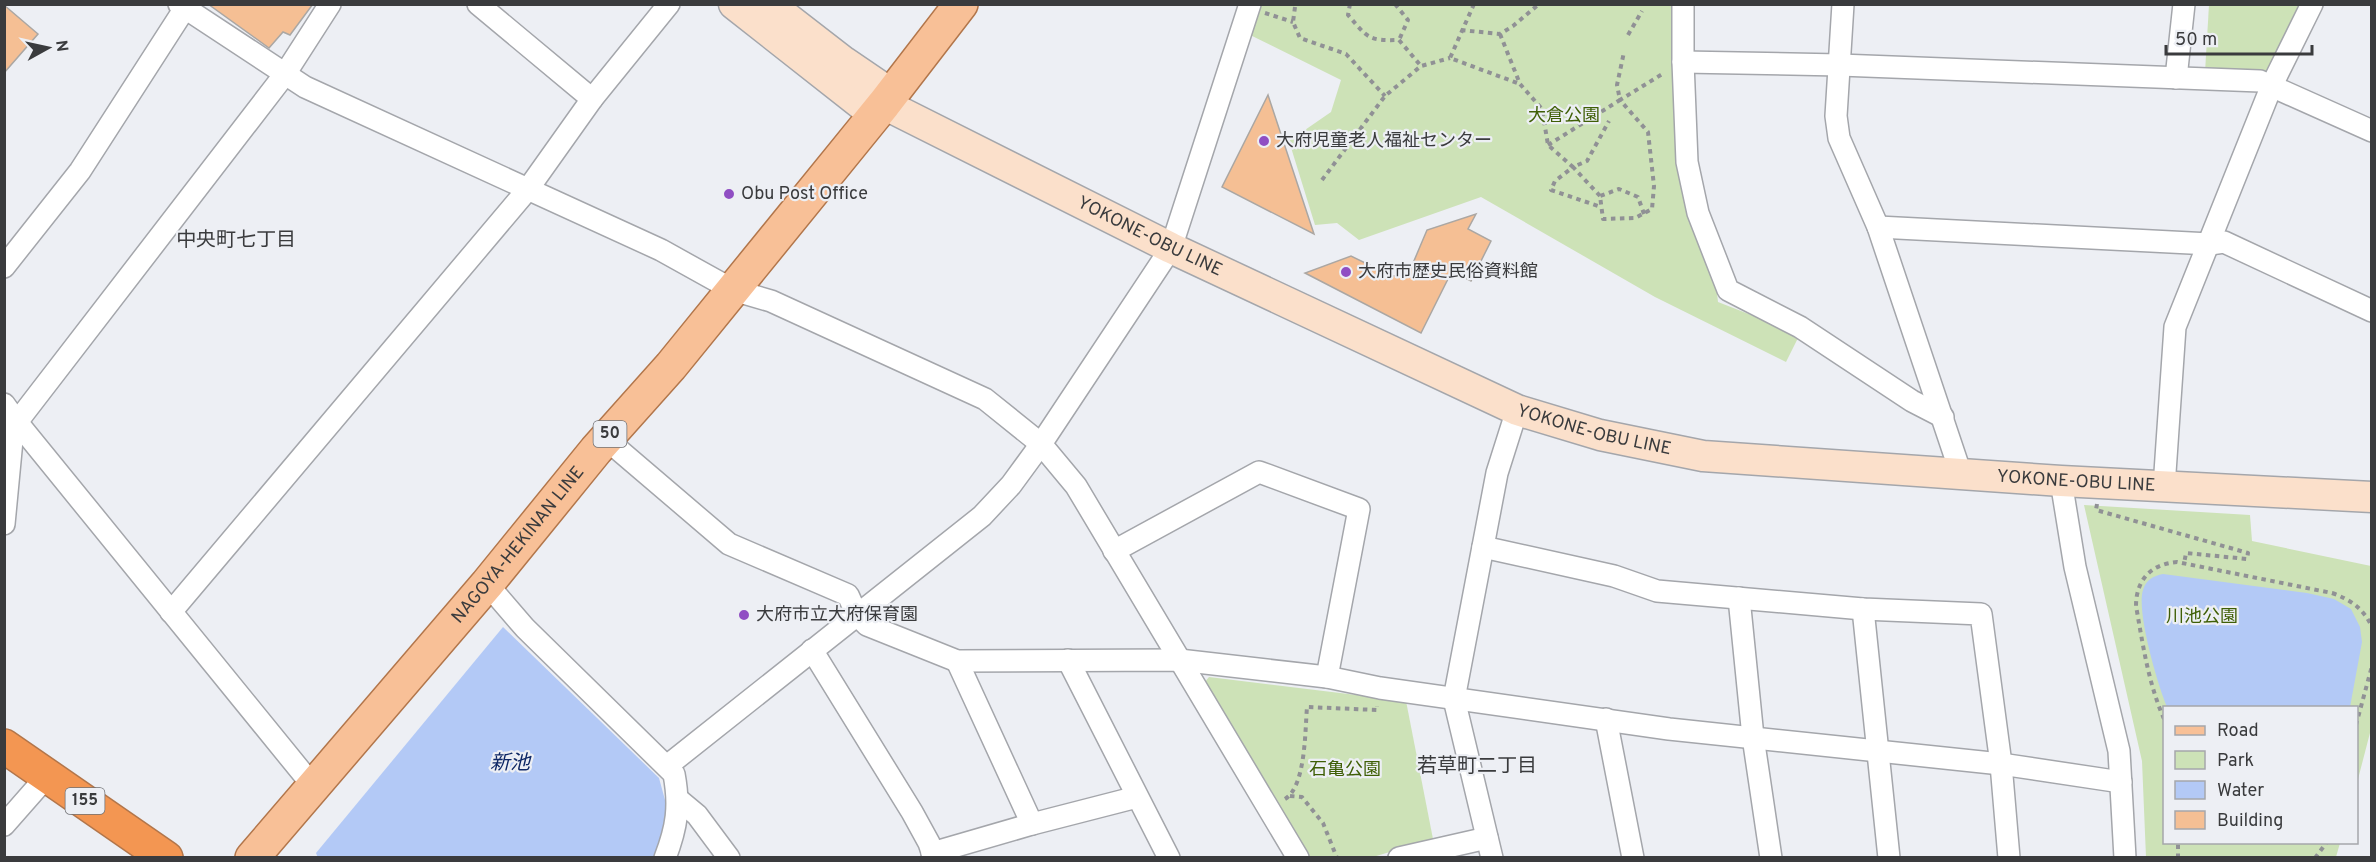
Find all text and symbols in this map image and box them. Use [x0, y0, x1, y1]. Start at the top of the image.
north arrow [18, 18, 78, 78]
scale bar [2166, 18, 2312, 56]
text: 50 m [2175, 29, 2217, 52]
text: N [50, 39, 72, 53]
park label: 大倉公園 [1528, 105, 1600, 128]
place label: 大府児童老人福祉センター [1276, 130, 1492, 153]
marker: 大府児童老人福祉センター [1257, 134, 1271, 148]
place label: Obu Post Office [741, 183, 868, 206]
marker: Obu Post Office [722, 187, 736, 201]
street label: YOKONE-OBU LINE [1073, 191, 1226, 282]
district label: 中央町七丁目 [176, 228, 296, 254]
place label: 大府市歴史民俗資料館 [1358, 261, 1538, 284]
marker: 大府市歴史民俗資料館 [1339, 265, 1353, 279]
street label: YOKONE-OBU LINE [1514, 399, 1673, 461]
road number: 50 [594, 421, 626, 447]
street label: NAGOYA-HEKINAN LINE [447, 461, 590, 628]
street label: YOKONE-OBU LINE [1996, 465, 2156, 497]
place label: 大府市立大府保育園 [756, 604, 918, 627]
park label: 川池公園 [2166, 606, 2238, 629]
marker: 大府市立大府保育園 [737, 608, 751, 622]
legend [2163, 706, 2358, 844]
text: Road [2217, 720, 2259, 743]
text: Park [2217, 750, 2254, 773]
water label: 新池 [490, 751, 532, 777]
district label: 若草町二丁目 [1417, 754, 1537, 780]
park label: 石亀公園 [1309, 759, 1381, 782]
text: Water [2217, 780, 2264, 803]
road number: 155 [66, 788, 104, 814]
text: Building [2217, 810, 2283, 833]

